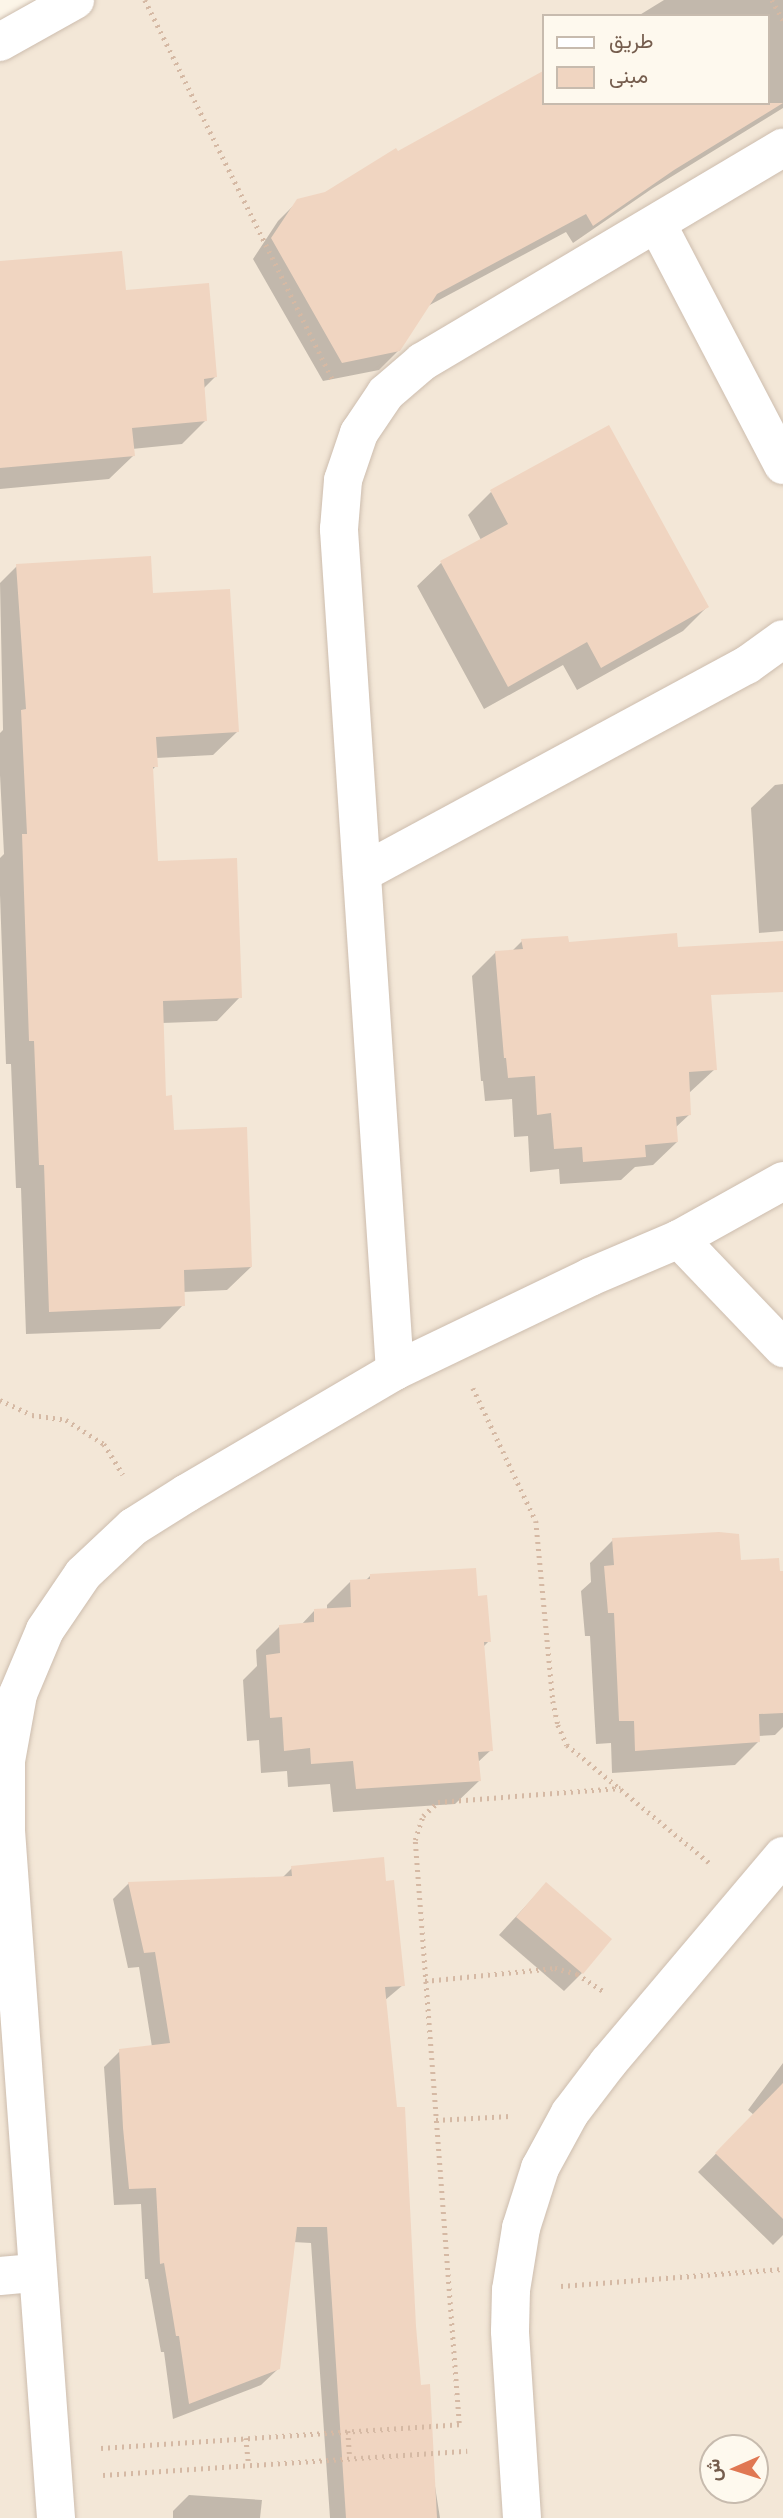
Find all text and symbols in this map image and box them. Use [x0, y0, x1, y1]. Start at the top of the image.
legend [542, 14, 769, 105]
text: طريق [609, 29, 654, 54]
text: مبنى [609, 64, 648, 89]
north arrow [699, 2434, 769, 2504]
text: ش [702, 2458, 727, 2482]

